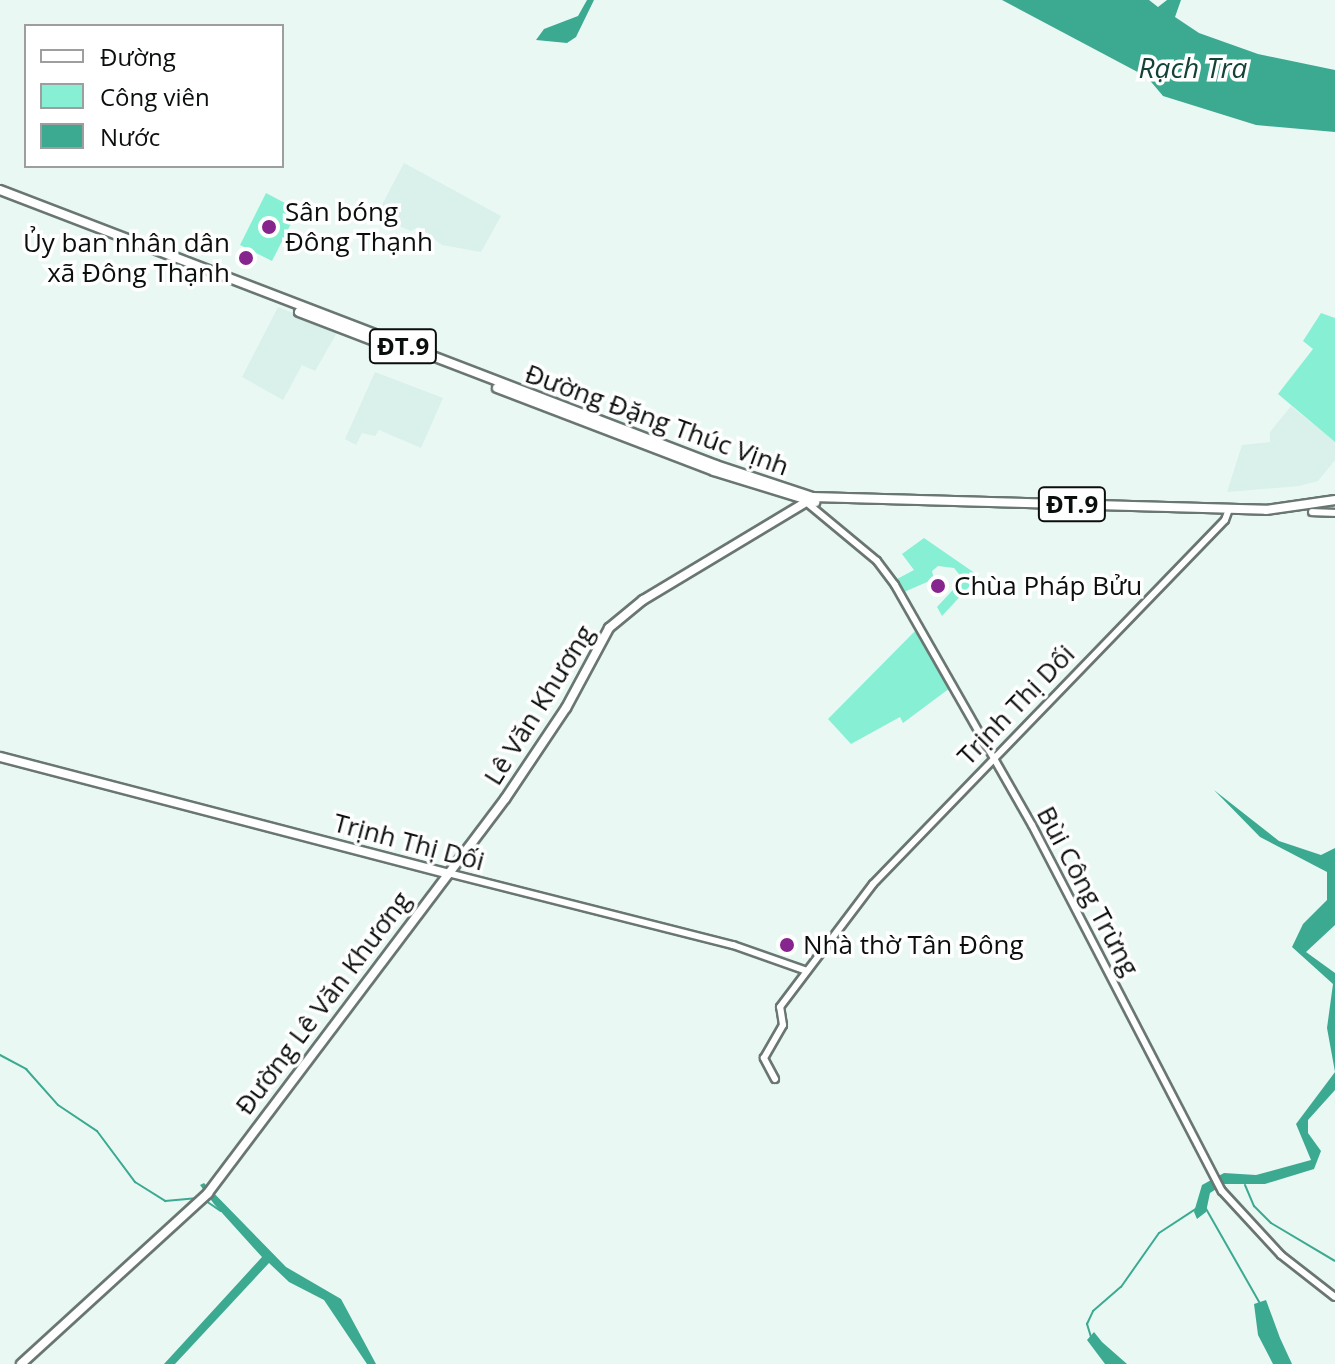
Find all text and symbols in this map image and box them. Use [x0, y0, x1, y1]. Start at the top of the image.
legend [24, 24, 284, 168]
text: Đường [100, 40, 176, 73]
water label: Rạch Tra [1139, 50, 1247, 84]
text: Công viên [100, 80, 210, 113]
text: Nước [100, 120, 160, 153]
place label: Sân bóng Đông Thạnh [285, 196, 433, 258]
marker: Sân bóng Đông Thạnh [260, 218, 278, 236]
place label: Ủy ban nhân dân xã Đông Thạnh [23, 227, 230, 288]
marker: Ủy ban nhân dân xã Đông Thạnh [237, 249, 255, 267]
road number: ĐT.9 [367, 326, 439, 366]
street label: Đường Đặng Thúc Vịnh [521, 358, 793, 482]
road number: ĐT.9 [1036, 484, 1108, 524]
place label: Chùa Pháp Bửu [954, 570, 1142, 602]
marker: Chùa Pháp Bửu [929, 577, 947, 595]
street label: Lê Văn Khương [477, 619, 601, 791]
street label: Trịnh Thị Dối [951, 638, 1081, 772]
street label: Bùi Công Trừng [1030, 801, 1146, 981]
street label: Trịnh Thị Dối [330, 807, 488, 877]
street label: Đường Lê Văn Khương [229, 885, 417, 1121]
place label: Nhà thờ Tân Đông [803, 929, 1024, 961]
marker: Nhà thờ Tân Đông [778, 936, 796, 954]

